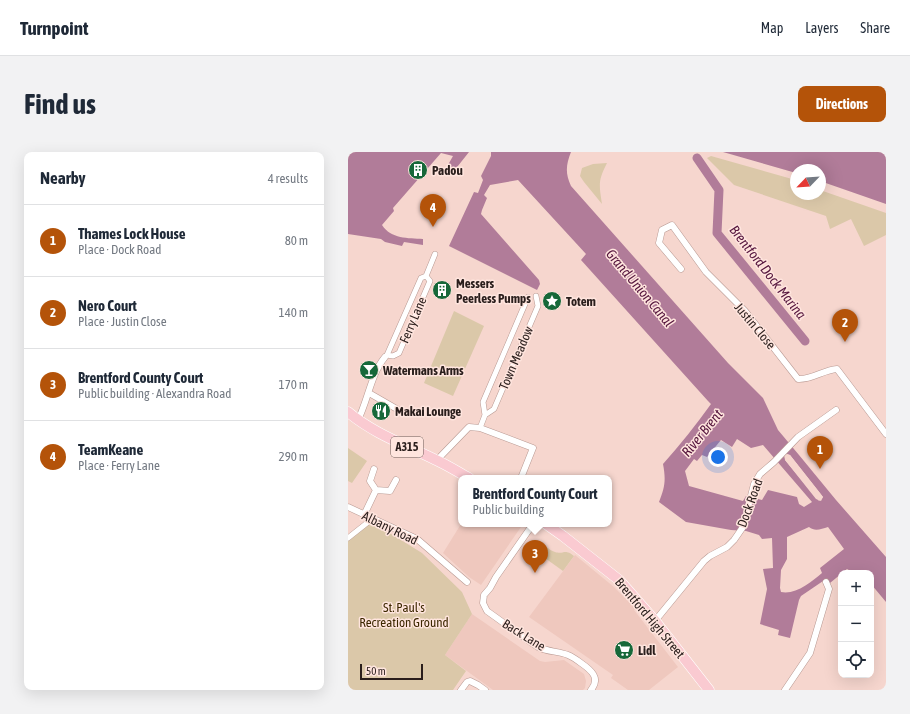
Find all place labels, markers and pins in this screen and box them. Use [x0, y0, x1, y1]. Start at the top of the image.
building icon: Padou [407, 159, 429, 181]
place label: Padou [432, 163, 463, 178]
pin: 4 [420, 194, 446, 227]
place label: Messers Peerless Pumps [456, 276, 531, 306]
building icon: Messers Peerless Pumps [431, 279, 453, 301]
place icon: Totem [541, 290, 563, 312]
place label: Totem [566, 294, 596, 309]
pin: 2 [832, 309, 858, 342]
bar icon: Watermans Arms [358, 359, 380, 381]
place label: Watermans Arms [382, 363, 464, 378]
restaurant icon: Makai Lounge [370, 400, 392, 422]
place label: Makai Lounge [395, 404, 461, 419]
pin: 1 [807, 436, 833, 469]
pin: 3 [522, 540, 548, 573]
supermarket icon: Lidl [613, 639, 635, 661]
place label: Lidl [638, 643, 656, 658]

